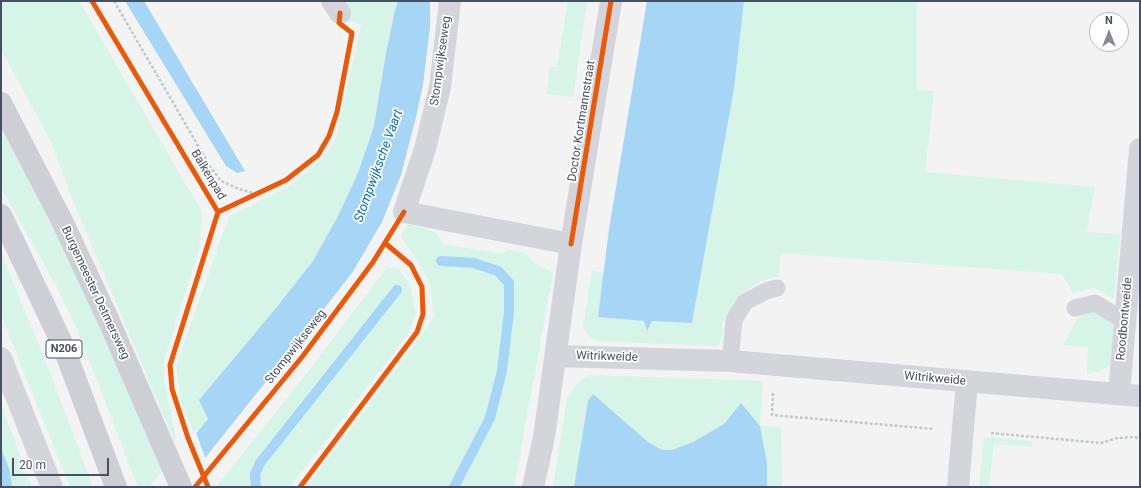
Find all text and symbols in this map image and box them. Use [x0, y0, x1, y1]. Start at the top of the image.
north arrow [1089, 12, 1129, 52]
text: N [1105, 14, 1113, 27]
street label: Stompwijkseweg [428, 15, 454, 107]
street label: Doctor Kortmannstraat [565, 59, 599, 183]
water label: Stompwijksche Vaart [351, 107, 407, 225]
street label: Balkenpad [187, 147, 229, 203]
street label: Burgemeester Detmersweg [58, 224, 132, 362]
street label: Roodbontweide [1114, 277, 1136, 361]
street label: Stompwijkseweg [262, 307, 330, 387]
road number: N206 [46, 340, 82, 358]
street label: Witrikweide [576, 349, 638, 365]
street label: Witrikweide [903, 369, 967, 389]
scale bar [14, 450, 111, 476]
text: 20 m [19, 458, 46, 472]

